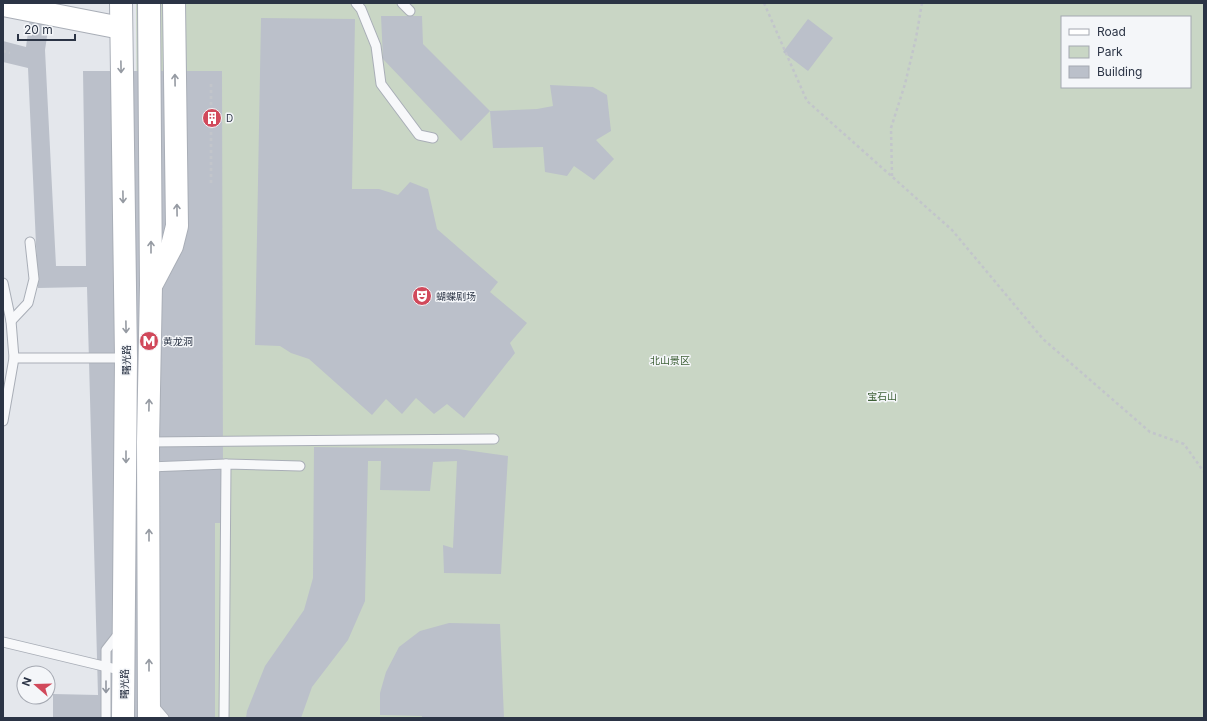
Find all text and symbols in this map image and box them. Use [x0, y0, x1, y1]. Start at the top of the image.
scale bar [18, 16, 75, 42]
legend [1061, 16, 1191, 88]
text: 20 m [24, 22, 53, 37]
text: Road [1097, 24, 1126, 39]
text: Park [1097, 44, 1123, 59]
one-way arrow [118, 60, 125, 73]
text: Building [1097, 64, 1142, 79]
one-way arrow [171, 74, 179, 87]
building icon: D [201, 107, 223, 129]
place label: D [226, 112, 233, 124]
one-way arrow [120, 190, 127, 203]
one-way arrow [173, 204, 181, 217]
one-way arrow [147, 241, 155, 254]
theatre icon: 蝴蝶剧场 [411, 285, 433, 307]
place label: 蝴蝶剧场 [436, 290, 476, 302]
one-way arrow [122, 320, 130, 333]
metro station icon: 黄龙洞 [138, 330, 160, 352]
place label: 黄龙洞 [163, 335, 193, 347]
street label: 曙光路 [120, 345, 132, 375]
park label: 北山景区 [650, 354, 690, 366]
park label: 宝石山 [867, 390, 897, 402]
one-way arrow [145, 399, 153, 412]
one-way arrow [122, 450, 130, 463]
one-way arrow [145, 529, 153, 542]
one-way arrow [145, 659, 153, 672]
north arrow [16, 665, 56, 705]
street label: 曙光路 [118, 669, 130, 699]
text: N [19, 675, 35, 688]
one-way arrow [102, 680, 110, 693]

